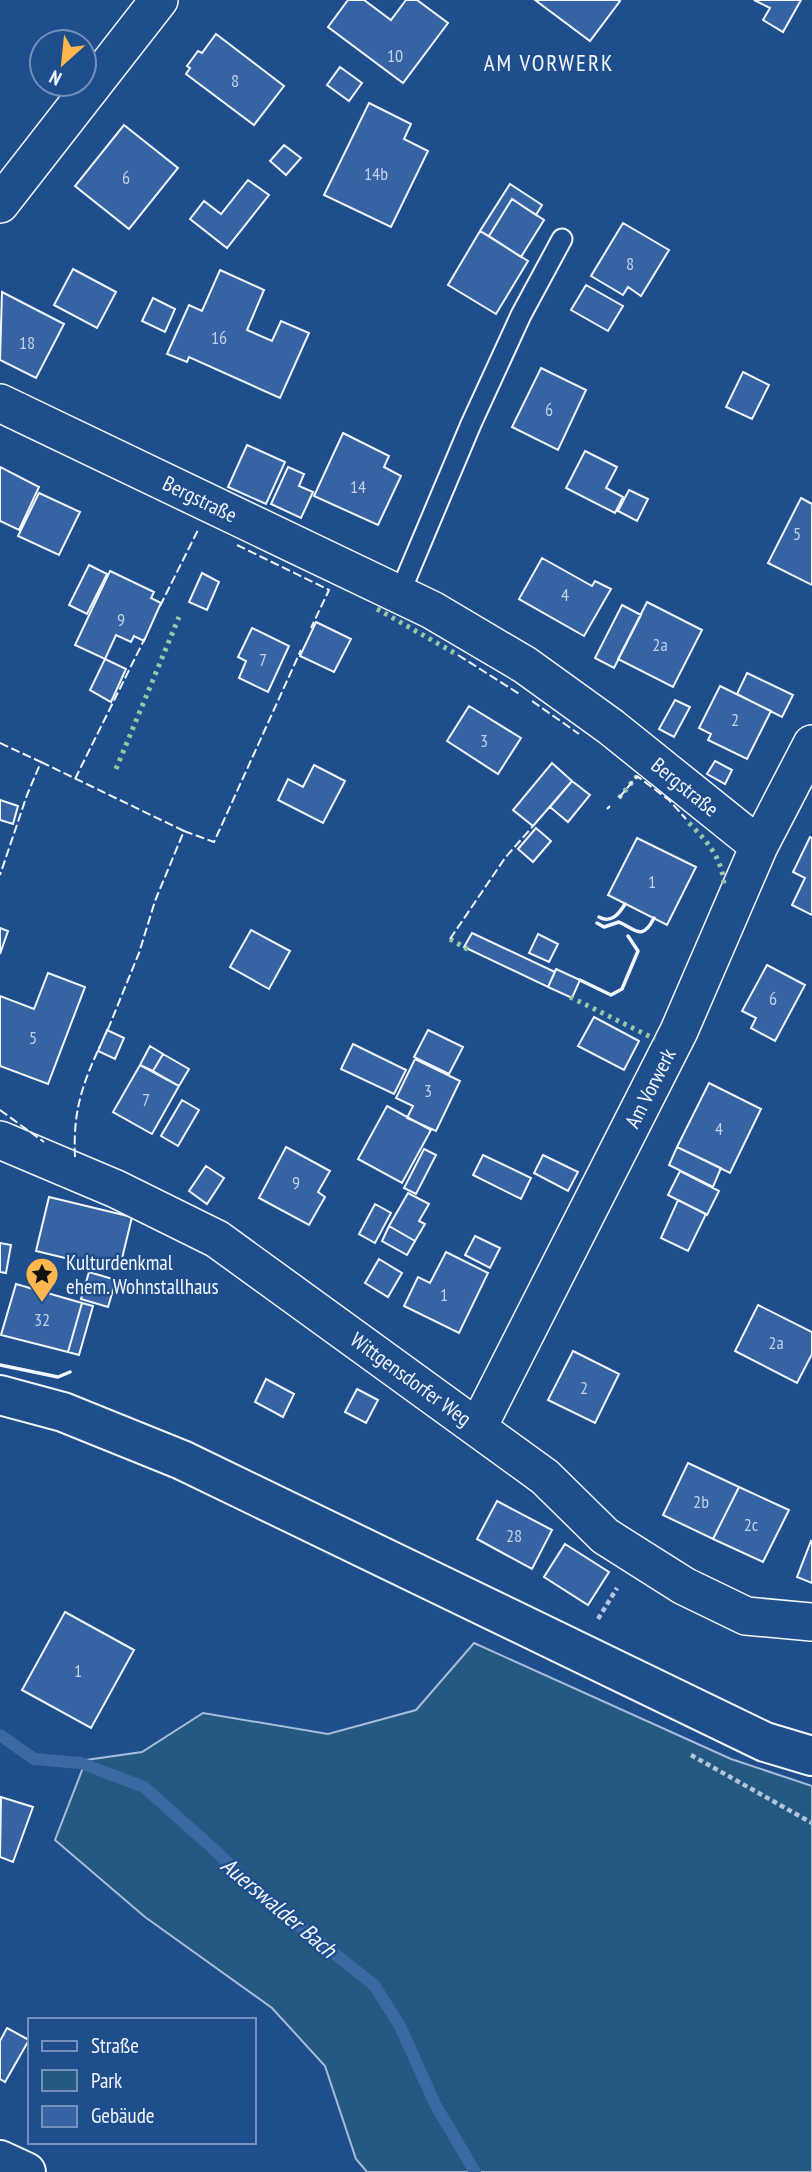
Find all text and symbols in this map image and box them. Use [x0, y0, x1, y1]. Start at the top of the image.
north arrow [28, 28, 98, 98]
house number: 10 [387, 44, 403, 67]
district label: AM VORWERK [484, 48, 614, 77]
text: N [45, 65, 65, 91]
house number: 8 [231, 69, 239, 92]
house number: 14b [364, 162, 388, 185]
house number: 6 [122, 166, 130, 189]
house number: 8 [626, 252, 634, 275]
house number: 16 [211, 326, 227, 349]
house number: 18 [19, 331, 35, 354]
house number: 6 [545, 398, 553, 421]
street label: Bergstraße [158, 469, 242, 529]
house number: 14 [350, 475, 366, 498]
house number: 5 [793, 522, 801, 545]
house number: 4 [561, 583, 569, 606]
house number: 9 [117, 608, 125, 631]
house number: 2a [652, 633, 668, 656]
house number: 7 [259, 648, 267, 671]
house number: 2 [731, 708, 739, 731]
house number: 3 [480, 729, 488, 752]
street label: Bergstraße [646, 752, 724, 822]
house number: 1 [648, 870, 656, 893]
house number: 6 [769, 987, 777, 1010]
house number: 5 [29, 1026, 37, 1049]
street label: Am Vorwerk [618, 1044, 682, 1132]
house number: 3 [424, 1079, 432, 1102]
house number: 7 [142, 1088, 150, 1111]
house number: 4 [715, 1117, 723, 1140]
house number: 9 [292, 1171, 300, 1194]
place label: Kulturdenkmal ehem. Wohnstallhaus [66, 1249, 219, 1300]
place icon: Kulturdenkmal ehem. Wohnstallhaus [23, 1255, 61, 1304]
house number: 1 [440, 1283, 448, 1306]
house number: 32 [34, 1308, 50, 1331]
street label: Wittgensdorfer Weg [345, 1326, 477, 1432]
house number: 2a [768, 1331, 784, 1354]
house number: 2 [580, 1376, 588, 1399]
house number: 2b [693, 1490, 709, 1513]
house number: 2c [744, 1513, 759, 1536]
house number: 28 [506, 1524, 522, 1547]
house number: 1 [74, 1659, 82, 1682]
water label: Auerswalder Bach [215, 1850, 344, 1965]
legend [28, 2018, 256, 2144]
text: Straße [91, 2032, 139, 2059]
text: Park [91, 2067, 122, 2094]
text: Gebäude [91, 2102, 154, 2129]

